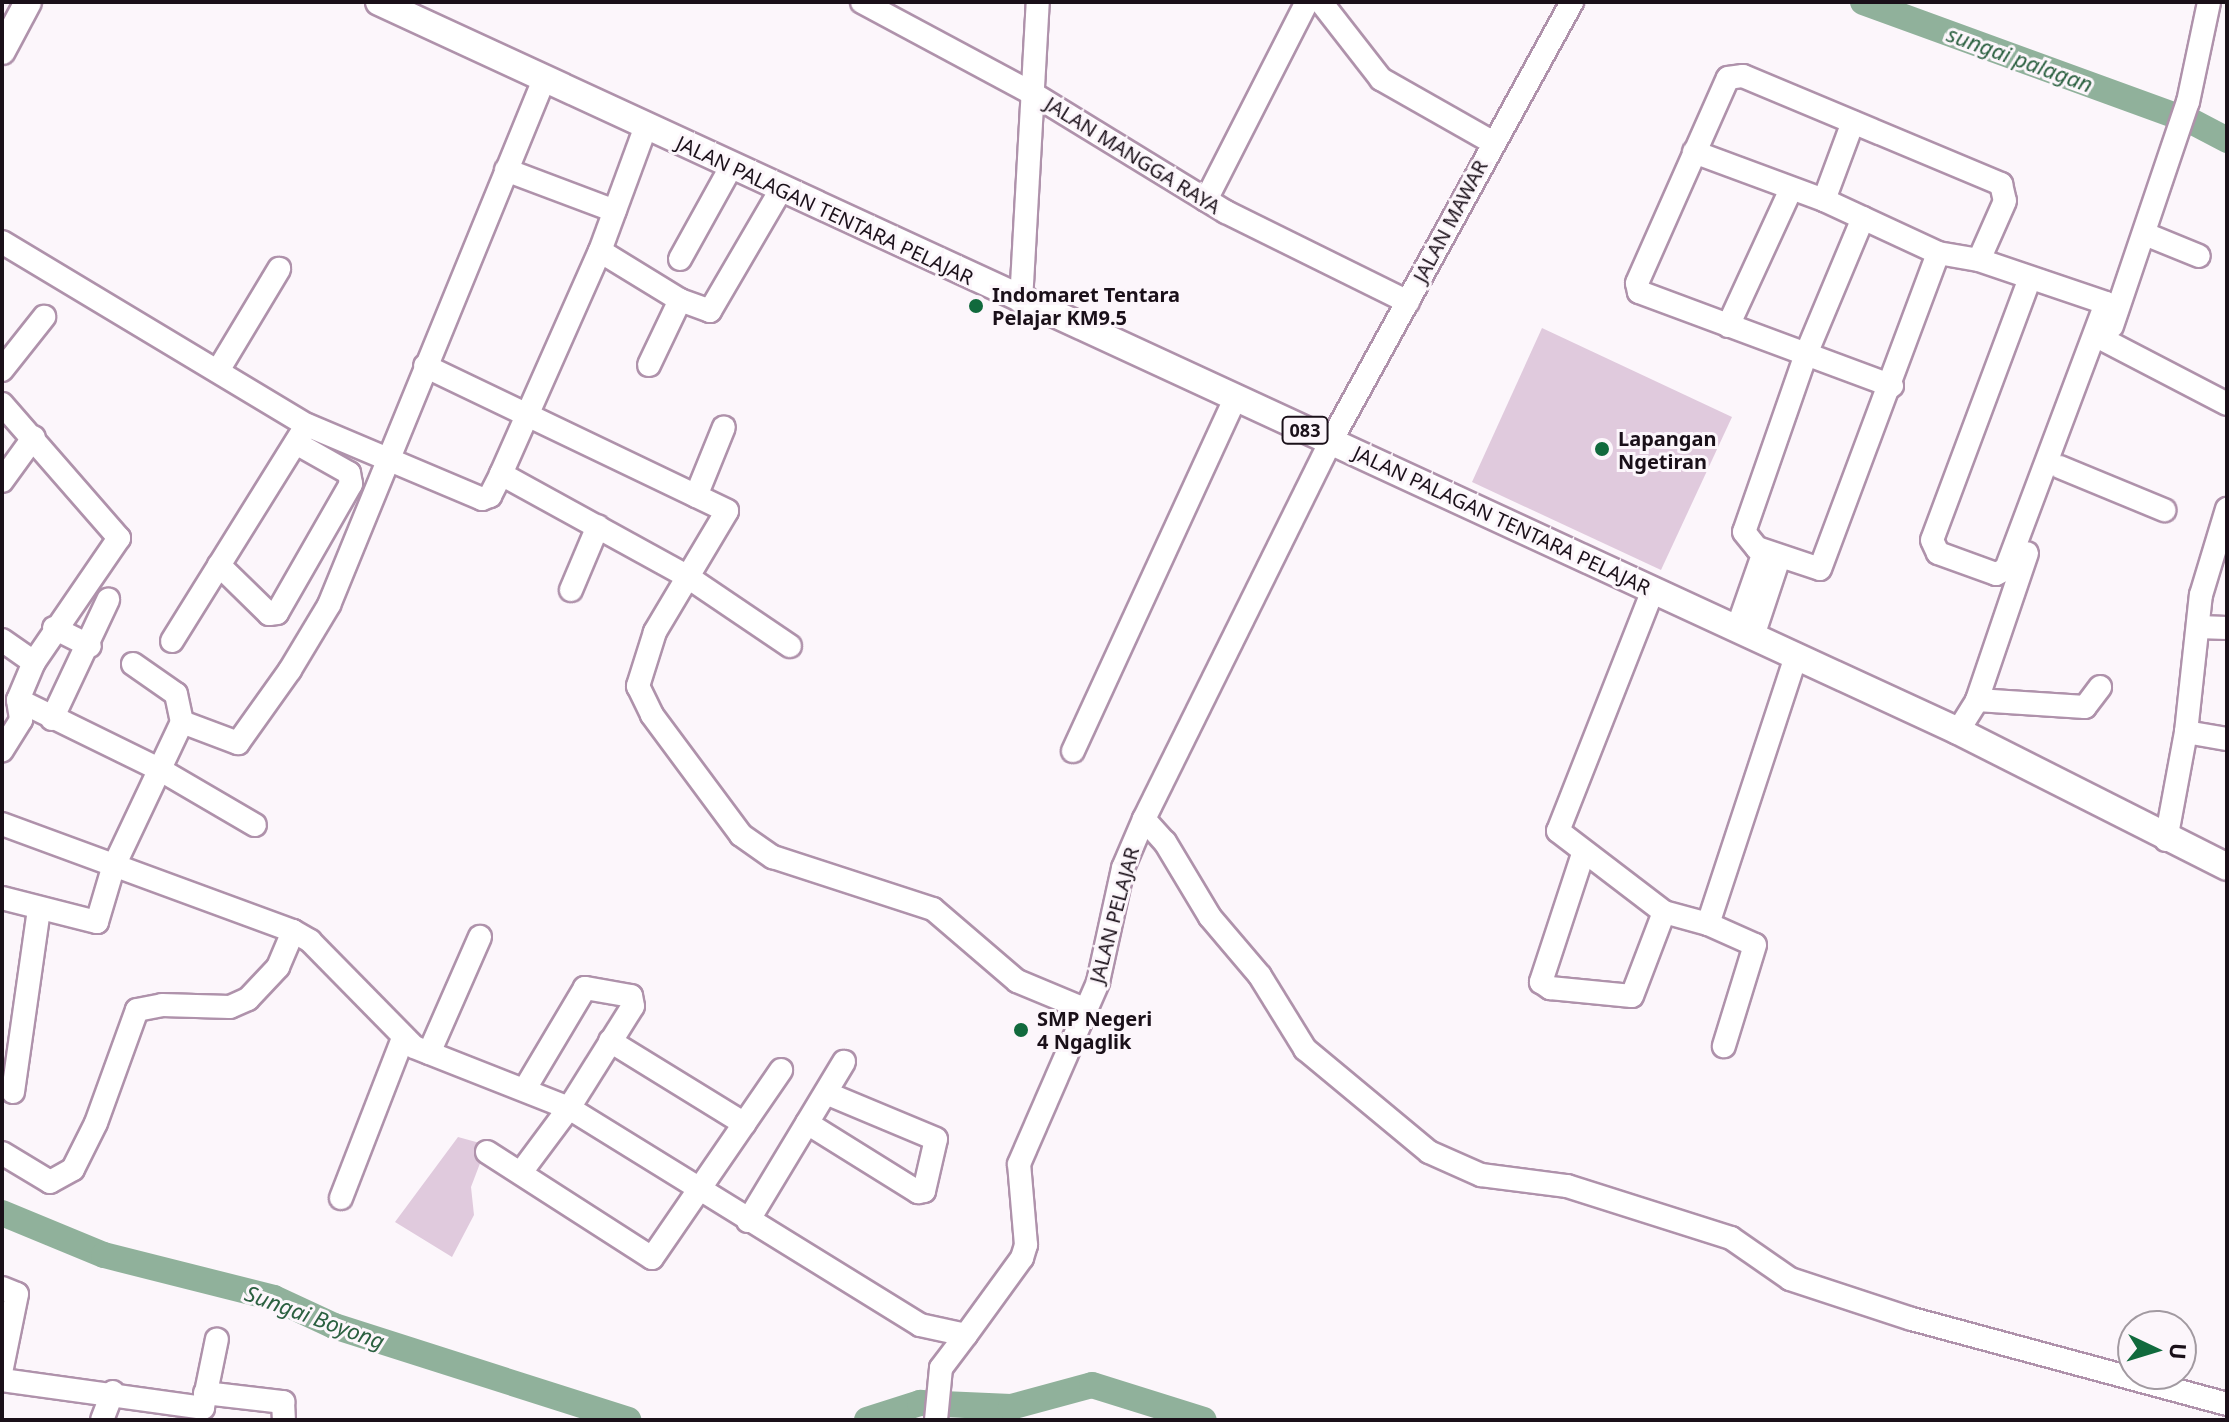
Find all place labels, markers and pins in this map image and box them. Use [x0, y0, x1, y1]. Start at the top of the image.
place label: Indomaret Tentara Pelajar KM9.5 [992, 282, 1180, 329]
marker: Indomaret Tentara Pelajar KM9.5 [967, 297, 985, 315]
place label: Lapangan Ngetiran [1618, 426, 1716, 473]
marker: Lapangan Ngetiran [1593, 440, 1611, 458]
place label: SMP Negeri 4 Ngaglik [1037, 1006, 1152, 1053]
marker: SMP Negeri 4 Ngaglik [1012, 1021, 1030, 1039]

